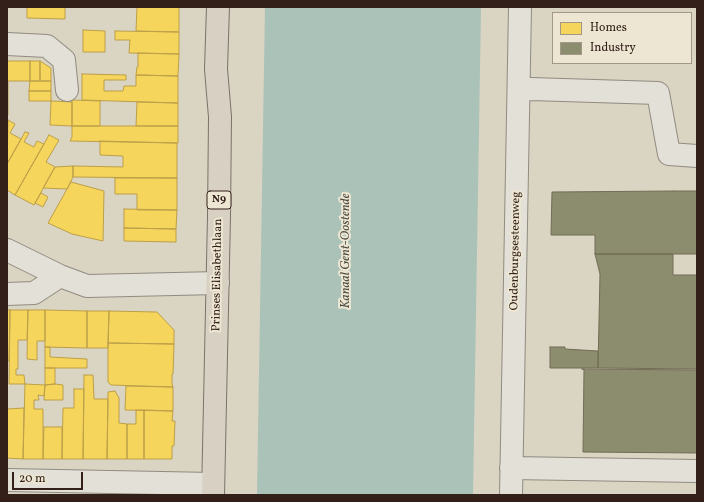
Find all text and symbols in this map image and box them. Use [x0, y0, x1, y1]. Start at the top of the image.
legend [552, 12, 692, 64]
text: Homes [590, 20, 627, 36]
text: Industry [590, 40, 636, 56]
road number: N9 [207, 191, 231, 209]
street label: Oudenburgsesteenweg [508, 192, 524, 310]
water label: Kanaal Gent-Oostende [339, 193, 355, 309]
street label: Prinses Elisabethlaan [210, 218, 226, 332]
scale bar [14, 464, 85, 490]
text: 20 m [19, 471, 46, 487]

